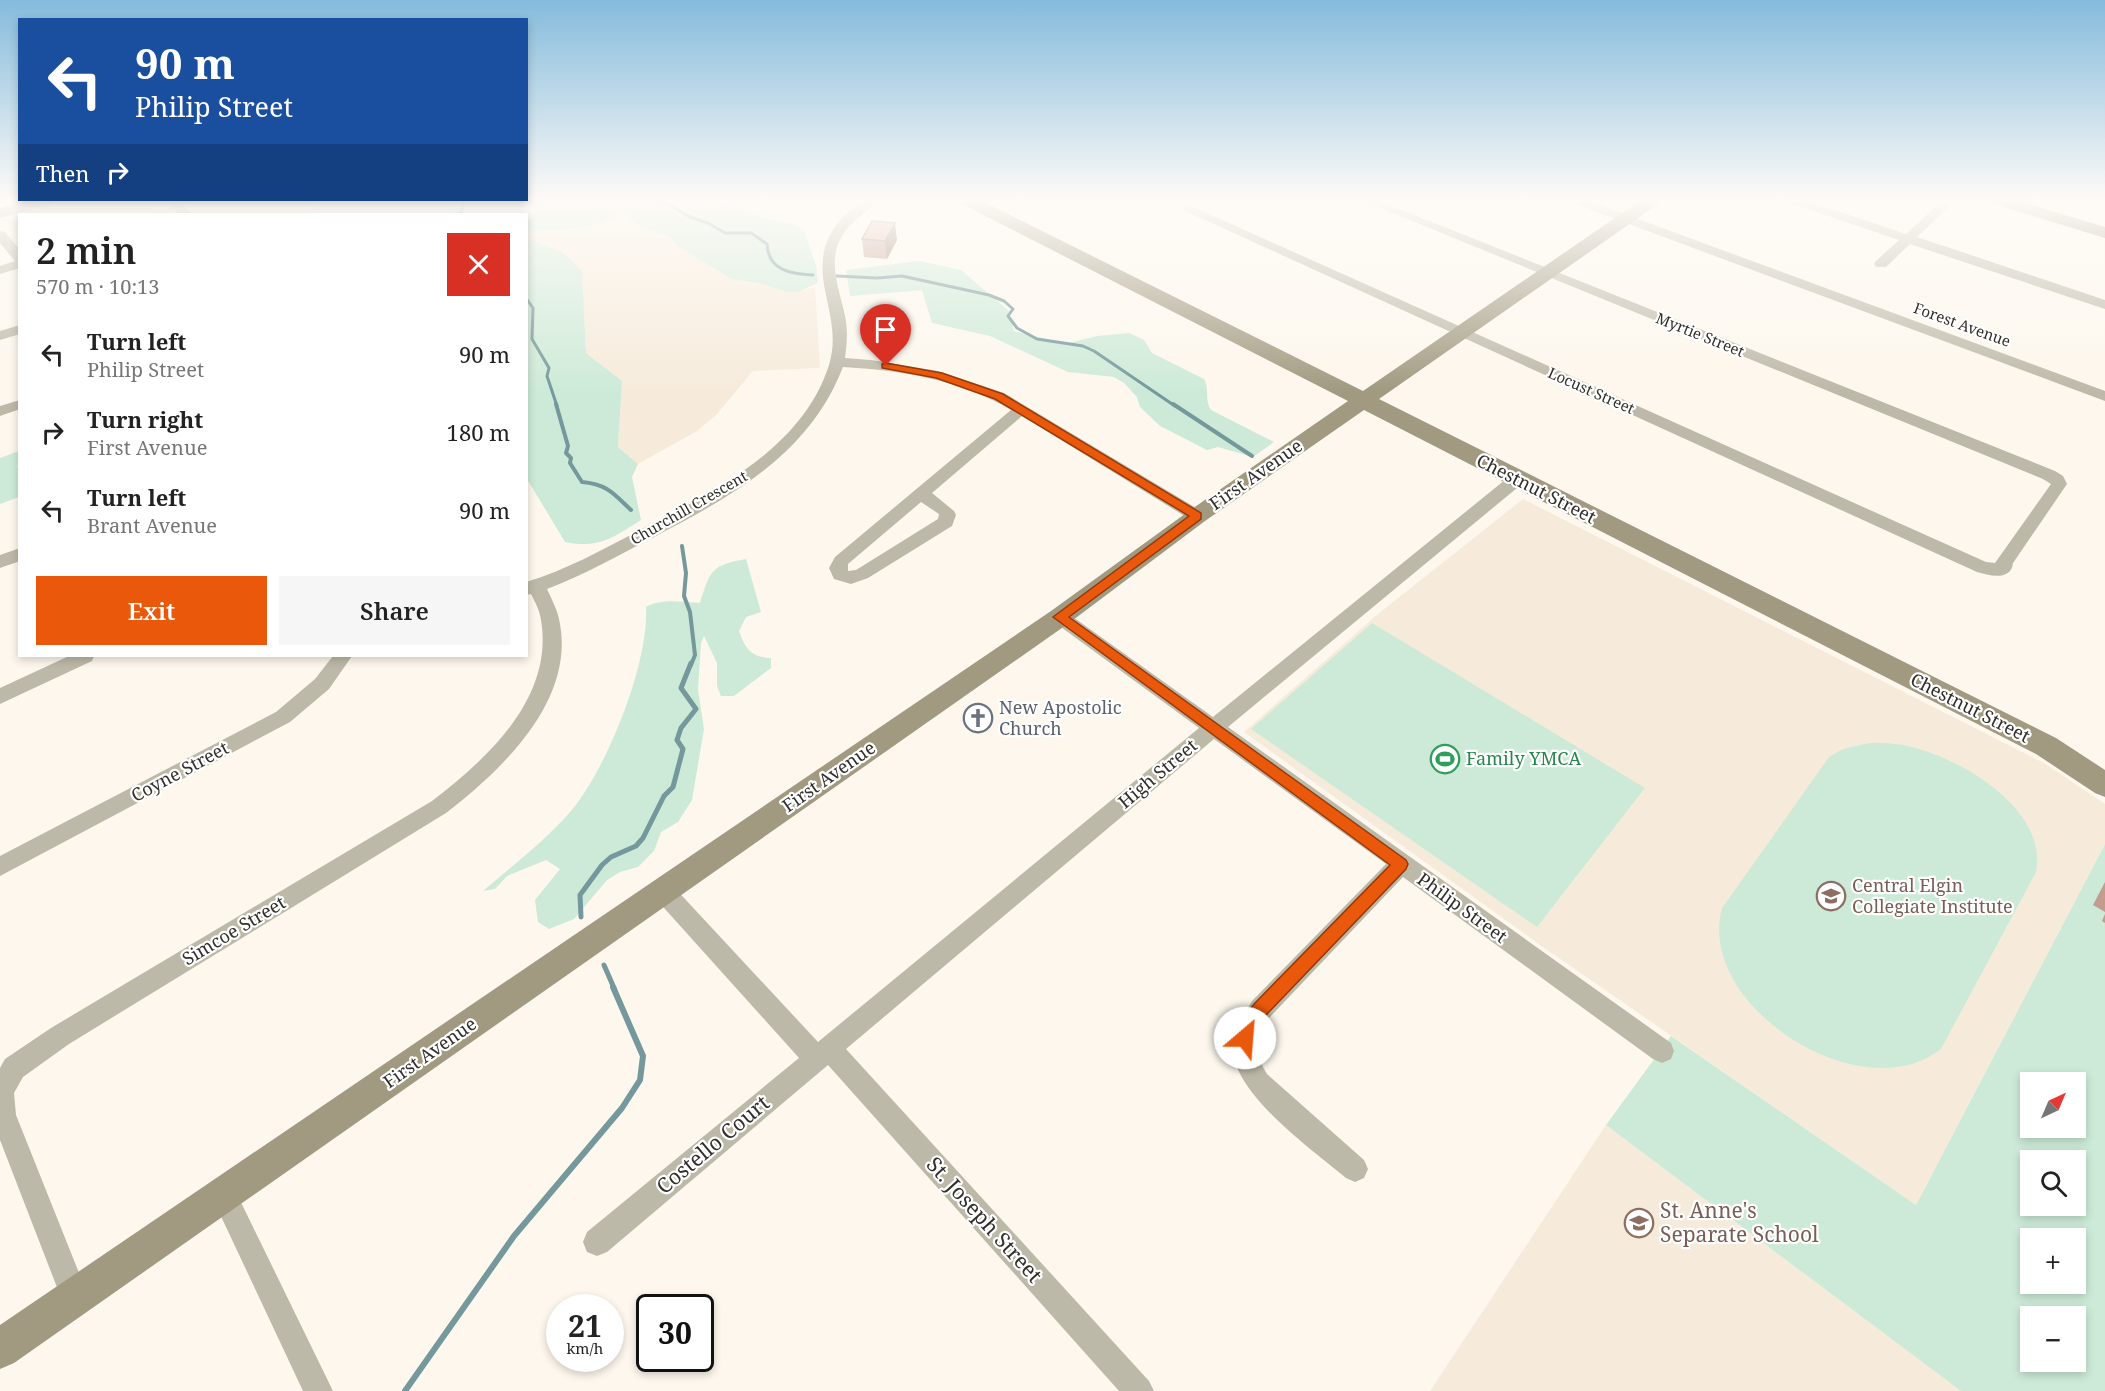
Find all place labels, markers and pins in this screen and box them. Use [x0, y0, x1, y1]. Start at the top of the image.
pin [860, 304, 911, 366]
place label: New Apostolic Church [999, 695, 1122, 740]
church icon: New Apostolic Church [962, 702, 994, 734]
sports icon: Family YMCA [1429, 743, 1461, 775]
place label: Family YMCA [1466, 746, 1581, 770]
place label: Central Elgin Collegiate Institute [1852, 873, 2013, 918]
school or university icon: Central Elgin Collegiate Institute [1815, 880, 1847, 912]
place label: St. Anne's Separate School [1660, 1196, 1819, 1248]
school or university icon: St. Anne's Separate School [1623, 1207, 1655, 1239]

